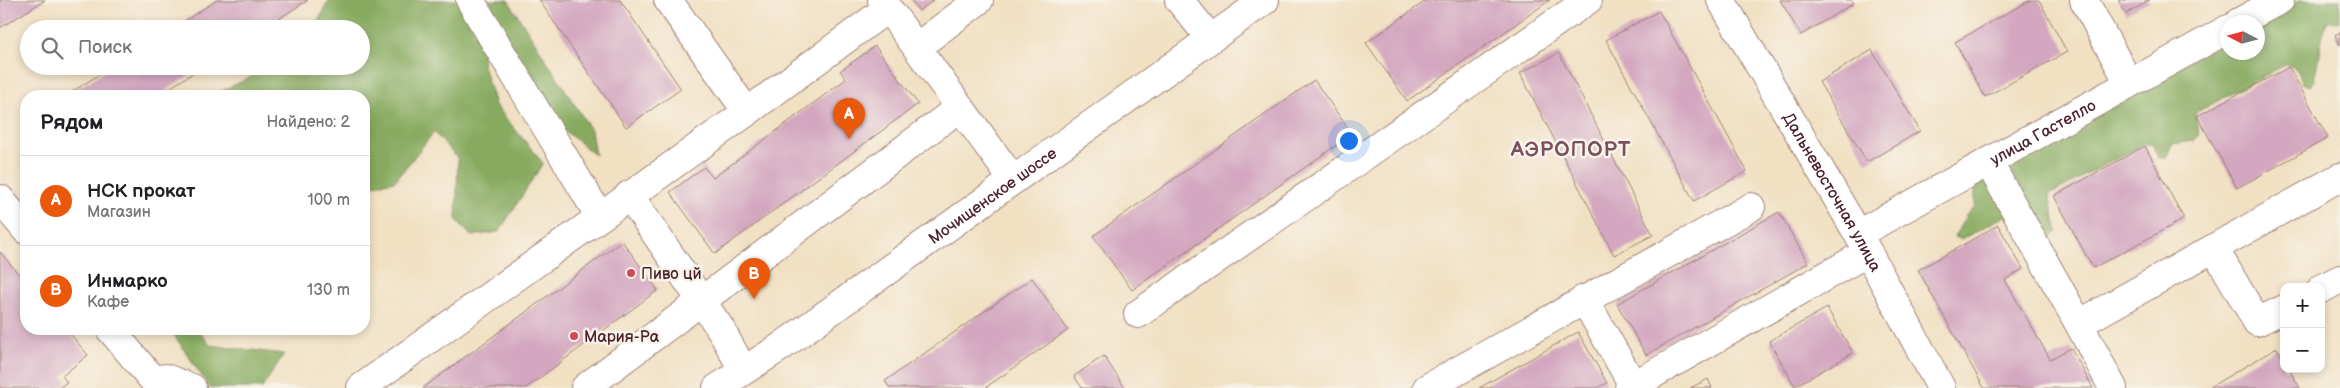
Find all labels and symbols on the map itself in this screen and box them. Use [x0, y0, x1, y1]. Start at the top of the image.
north arrow [2220, 15, 2265, 60]
street label: улица Гастелло [1987, 96, 2099, 170]
pin: A [833, 98, 865, 139]
street label: Дальневосточная улица [1778, 110, 1885, 276]
your location [1336, 128, 1362, 154]
district label: АЭРОПОРТ [1510, 137, 1631, 162]
street label: Мочищенское шоссе [925, 144, 1061, 249]
pin: B [738, 258, 770, 299]
place label: Пиво цй [641, 265, 702, 284]
marker: Пиво цй [625, 267, 637, 279]
place label: Мария-Ра [584, 328, 660, 347]
marker: Мария-Ра [568, 330, 580, 342]

